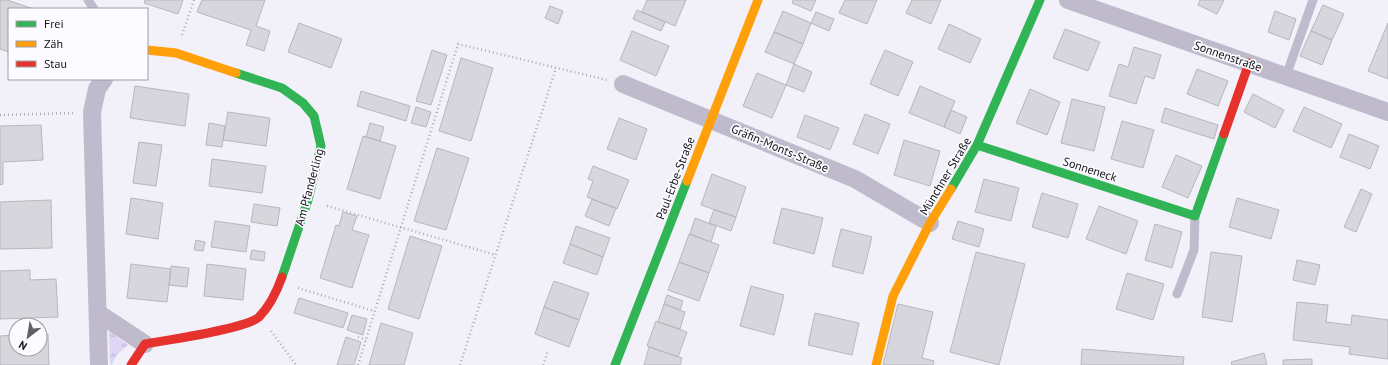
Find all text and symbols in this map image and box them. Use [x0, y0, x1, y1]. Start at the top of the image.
legend [8, 8, 148, 80]
text: Frei [44, 16, 64, 31]
text: Zäh [44, 36, 63, 51]
street label: Sonnenstraße [1192, 37, 1264, 75]
text: Stau [44, 56, 67, 71]
street label: Gräfin-Monts-Straße [729, 121, 831, 175]
street label: Paul-Erbe-Straße [652, 134, 698, 222]
street label: Münchner Straße [916, 134, 974, 218]
street label: Am Pfanderling [291, 147, 327, 227]
street label: Sonneneck [1061, 153, 1119, 185]
north arrow [8, 317, 48, 357]
text: N [16, 338, 30, 353]

